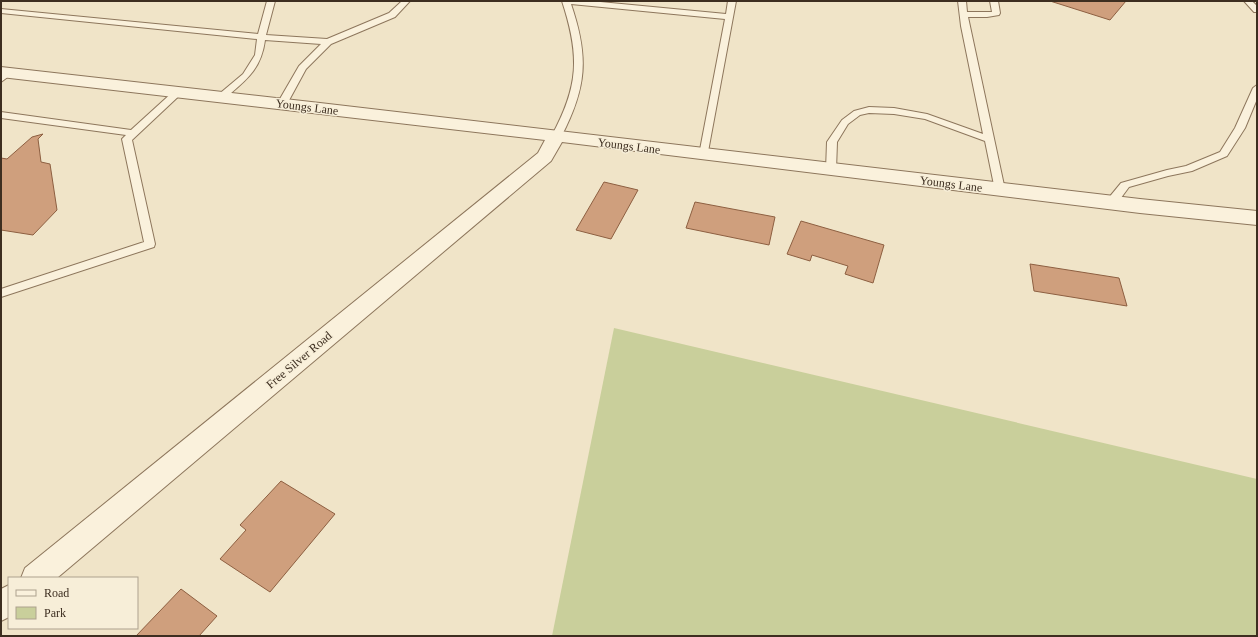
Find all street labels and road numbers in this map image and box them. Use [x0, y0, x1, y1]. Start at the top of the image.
street label: Youngs Lane [275, 96, 339, 118]
street label: Youngs Lane [597, 135, 661, 157]
street label: Youngs Lane [919, 173, 983, 195]
street label: Free Silver Road [263, 328, 335, 392]

